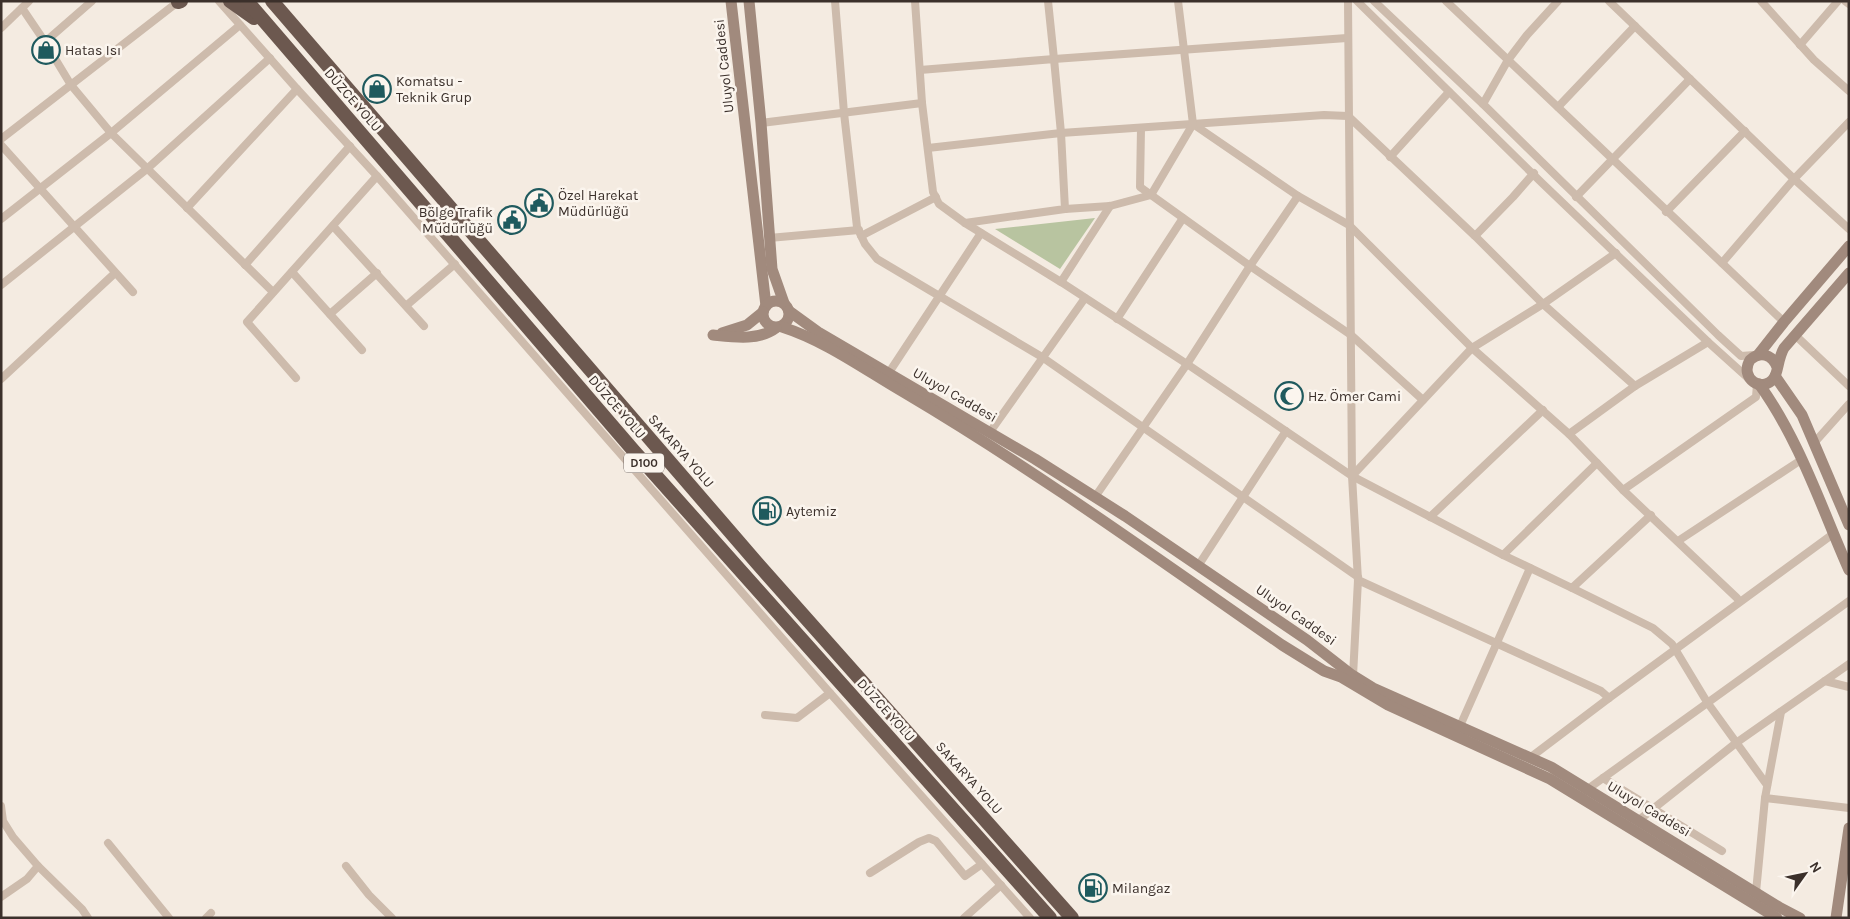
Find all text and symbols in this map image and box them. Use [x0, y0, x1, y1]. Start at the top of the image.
street label: Uluyol Caddesi [711, 18, 737, 114]
shop icon: Hatas Isı [31, 35, 61, 65]
place label: Hatas Isı [65, 42, 121, 59]
street label: DÜZCE YOLU [321, 65, 385, 135]
place label: Komatsu - Teknik Grup [396, 73, 472, 106]
shop icon: Komatsu - Teknik Grup [362, 74, 392, 104]
place label: Özel Harekat Müdürlüğü [558, 187, 638, 220]
public building icon: Özel Harekat Müdürlüğü [524, 188, 554, 218]
place label: Bölge Trafik Müdürlüğü [419, 204, 493, 237]
public building icon: Bölge Trafik Müdürlüğü [497, 205, 527, 235]
street label: Uluyol Caddesi [910, 364, 1000, 426]
street label: DÜZCE YOLU [585, 372, 649, 442]
mosque icon: Hz. Ömer Cami [1274, 381, 1304, 411]
place label: Hz. Ömer Cami [1308, 388, 1401, 405]
street label: SAKARYA YOLU [644, 411, 718, 491]
road number: D100 [624, 453, 664, 472]
fuel station icon: Aytemiz [752, 496, 782, 526]
place label: Aytemiz [786, 503, 837, 520]
street label: Uluyol Caddesi [1252, 581, 1340, 649]
street label: DÜZCE YOLU [853, 675, 919, 745]
street label: SAKARYA YOLU [932, 738, 1006, 818]
street label: Uluyol Caddesi [1604, 777, 1694, 841]
north arrow [1780, 849, 1830, 899]
text: N [1806, 858, 1825, 876]
fuel station icon: Milangaz [1078, 873, 1108, 903]
place label: Milangaz [1112, 880, 1170, 897]

